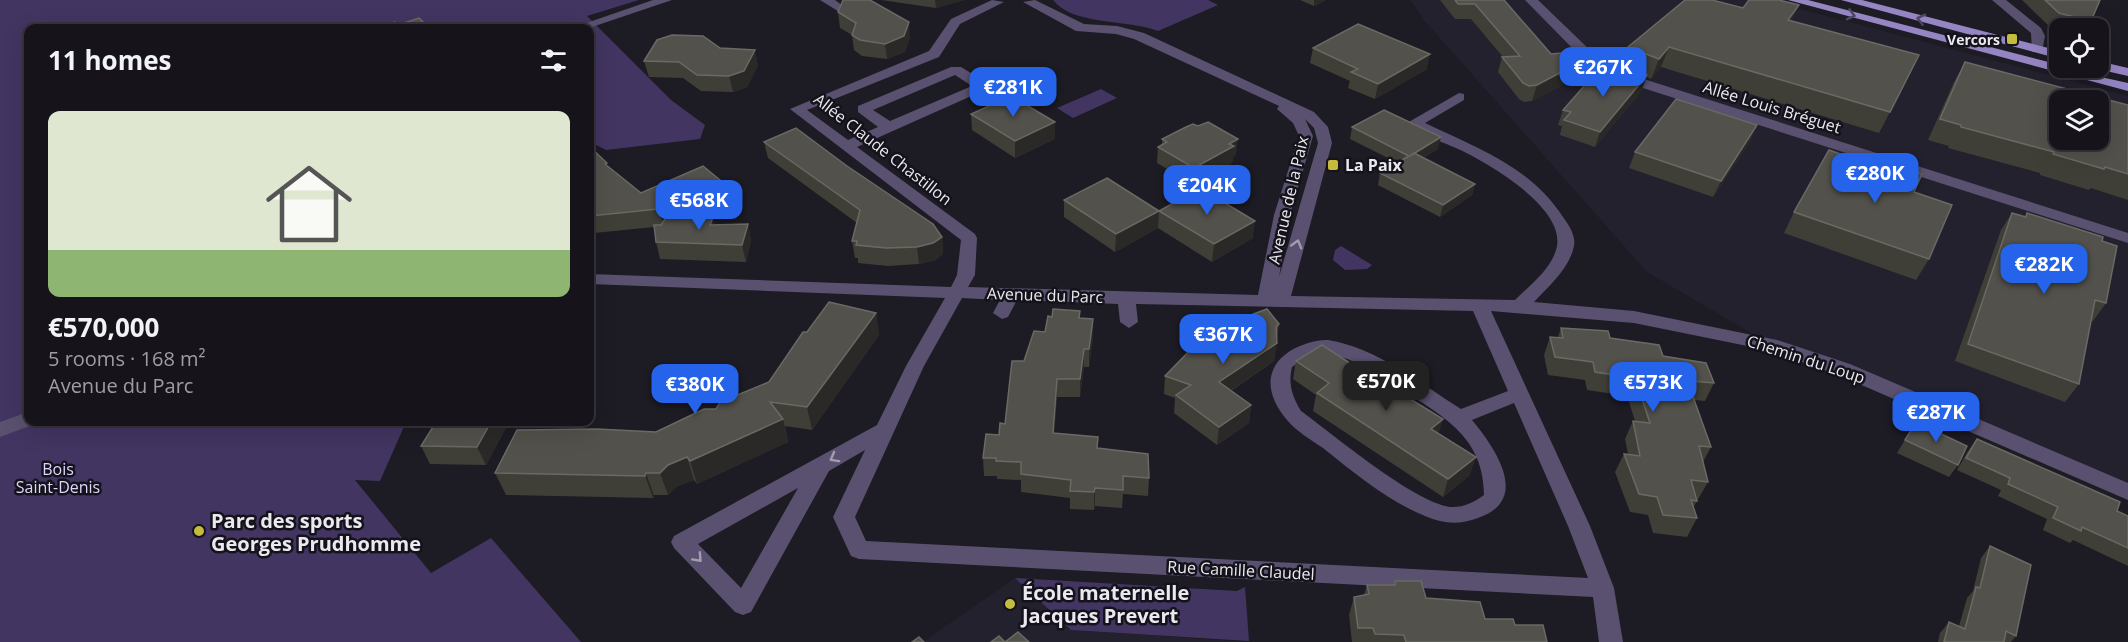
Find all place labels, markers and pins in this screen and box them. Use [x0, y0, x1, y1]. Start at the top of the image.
place label: Vercors [1947, 30, 2000, 49]
marker: Vercors [2005, 32, 2019, 46]
pin: €267K [1561, 47, 1645, 98]
pin: €281K [971, 67, 1055, 118]
pin: €280K [1833, 153, 1917, 204]
place label: La Paix [1345, 154, 1402, 176]
marker: La Paix [1326, 158, 1340, 172]
pin: €204K [1165, 165, 1249, 216]
pin: €568K [657, 180, 741, 231]
pin: €282K [2002, 244, 2086, 295]
pin: €367K [1181, 314, 1265, 365]
pin: €570K [1344, 361, 1428, 412]
pin: €573K [1611, 362, 1695, 413]
pin: €380K [653, 364, 737, 415]
pin: €287K [1894, 392, 1978, 443]
place label: Parc des sports Georges Prudhomme [211, 507, 421, 557]
marker: Parc des sports Georges Prudhomme [192, 524, 206, 538]
place label: École maternelle Jacques Prevert [1020, 579, 1189, 629]
marker: École maternelle Jacques Prevert [1003, 597, 1017, 611]

